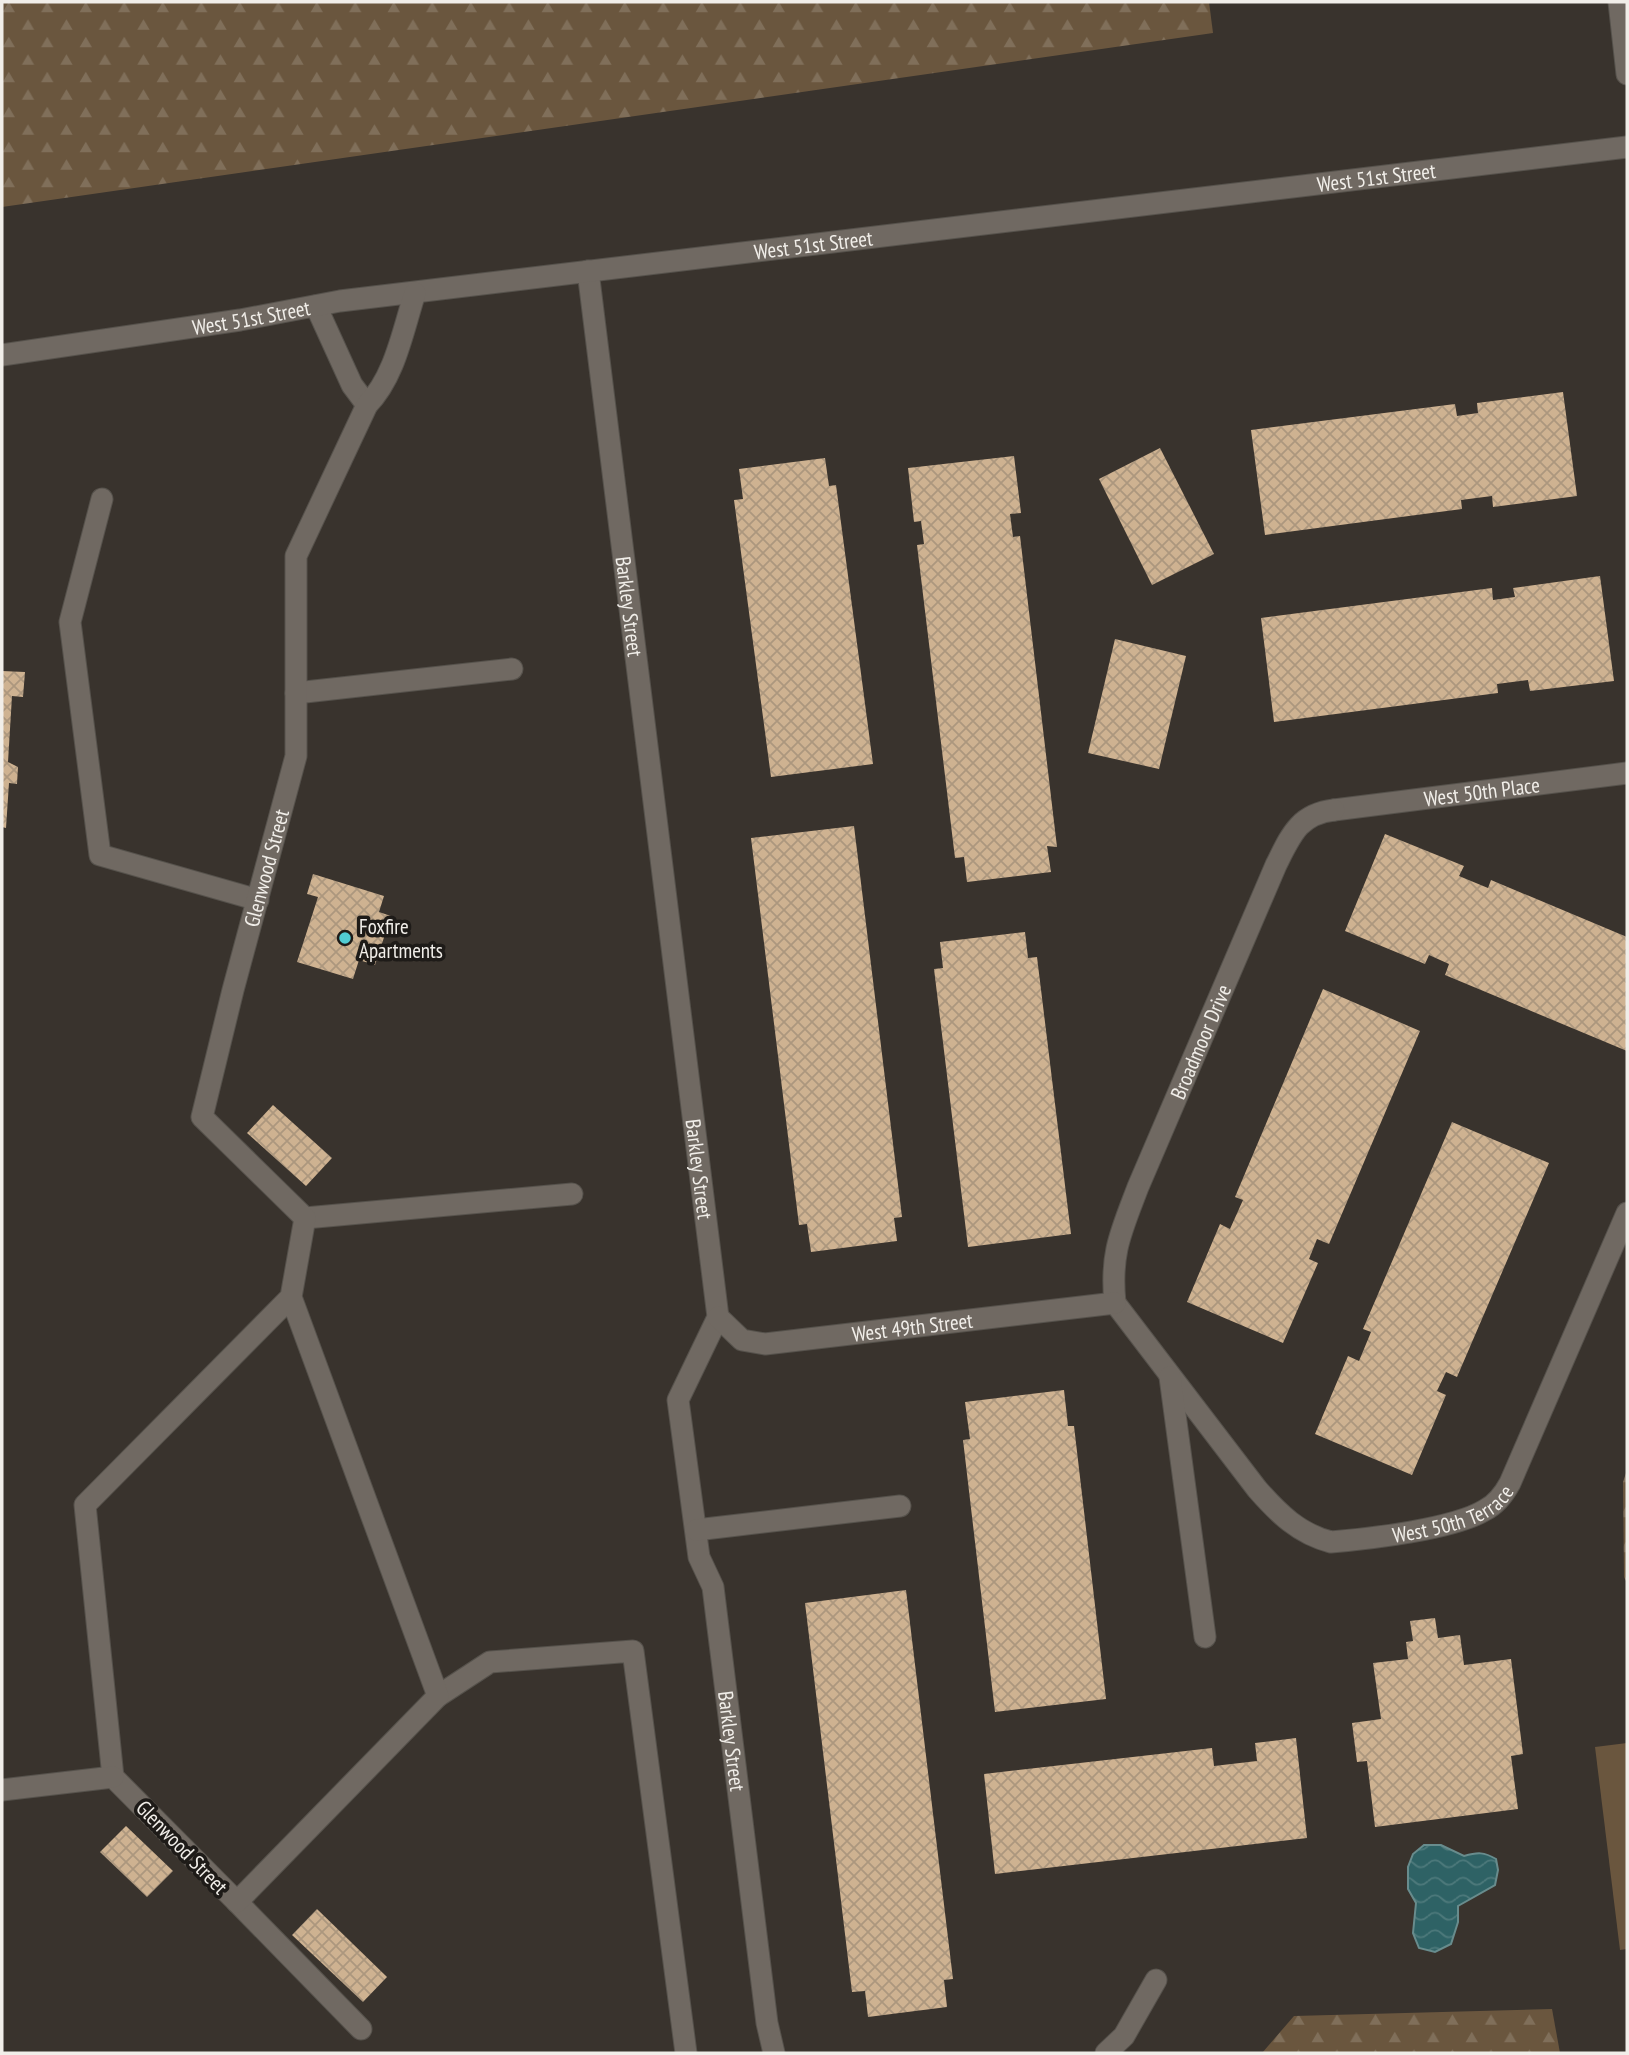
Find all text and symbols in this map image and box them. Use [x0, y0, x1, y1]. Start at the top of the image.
street label: West 51st Street [1315, 156, 1437, 197]
street label: West 51st Street [753, 224, 874, 265]
street label: West 51st Street [190, 293, 313, 340]
street label: Barkley Street [610, 555, 649, 658]
street label: West 50th Place [1422, 771, 1541, 812]
street label: Glenwood Street [237, 806, 295, 930]
place label: Foxfire Apartments [359, 913, 443, 964]
marker: Foxfire Apartments [337, 930, 353, 946]
street label: Broadmoor Drive [1164, 980, 1237, 1103]
street label: Barkley Street [680, 1117, 719, 1221]
street label: West 49th Street [851, 1306, 974, 1347]
street label: West 50th Terrace [1390, 1480, 1519, 1548]
street label: Barkley Street [713, 1689, 752, 1793]
street label: Glenwood Street [130, 1794, 234, 1900]

